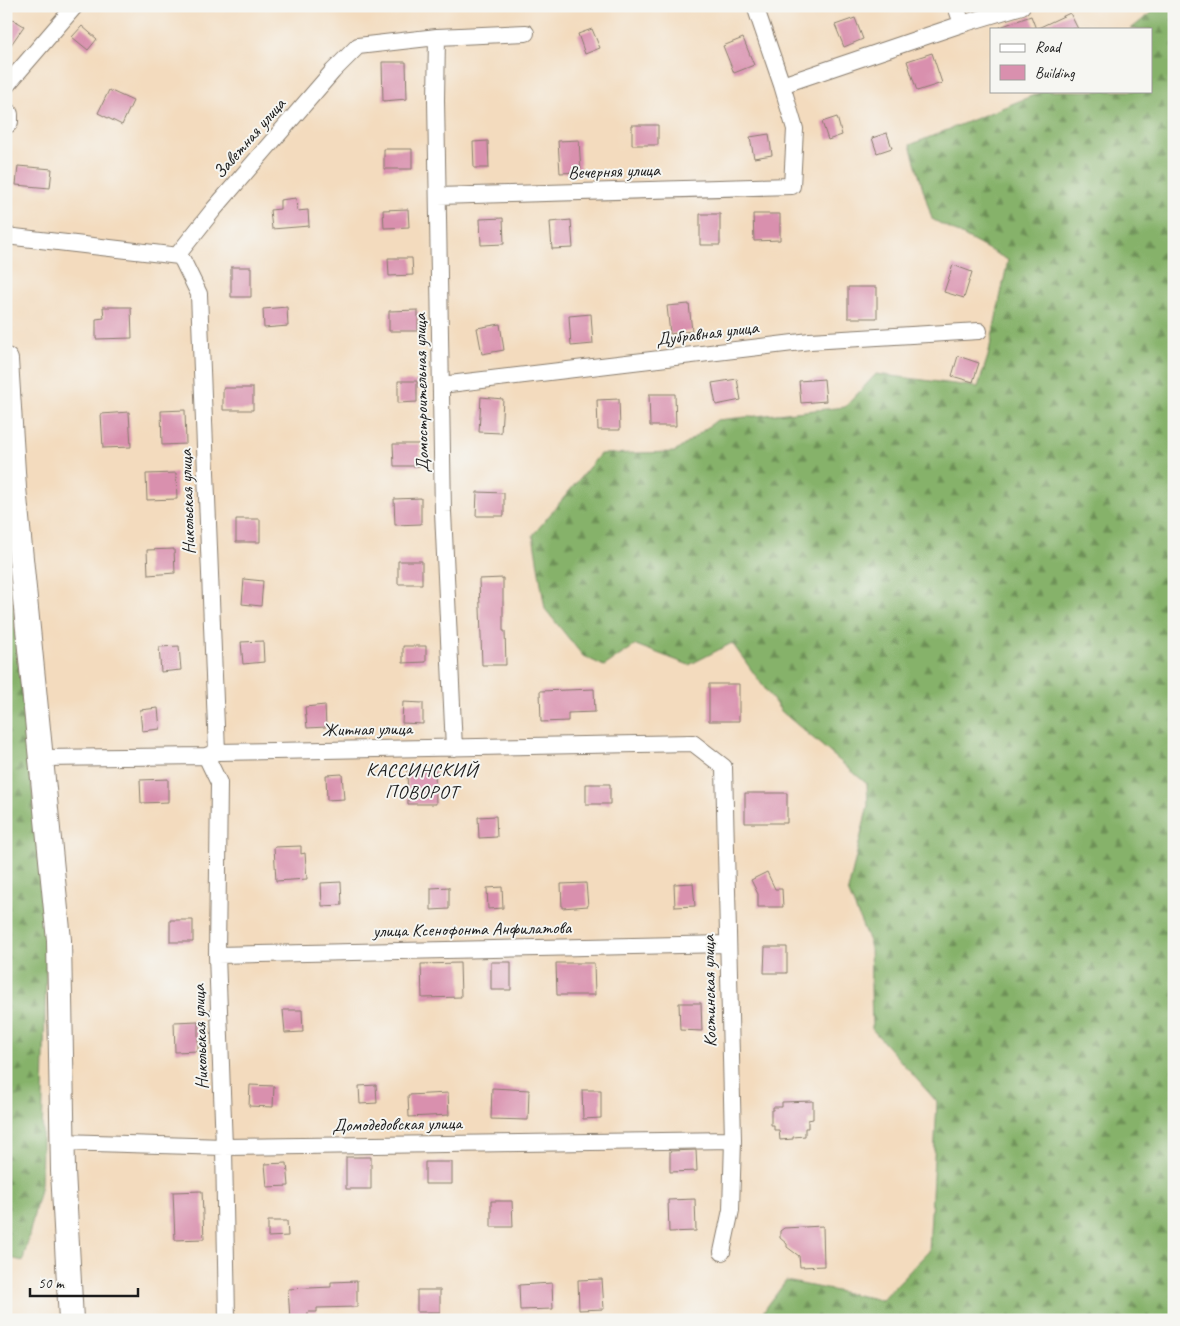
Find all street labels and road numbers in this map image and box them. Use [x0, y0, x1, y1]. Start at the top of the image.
street label: Заветная улица [208, 92, 291, 183]
street label: Вечерняя улица [568, 158, 661, 184]
street label: Домостроительная улица [409, 312, 433, 473]
street label: Дубравная улица [655, 316, 761, 350]
street label: Никольская улица [174, 448, 200, 555]
street label: Житная улица [322, 717, 414, 741]
street label: улица Ксенофонта Анфилатова [372, 916, 573, 942]
street label: Костинская улица [697, 934, 721, 1047]
street label: Никольская улица [187, 983, 213, 1090]
street label: Домодедовская улица [332, 1112, 464, 1136]

